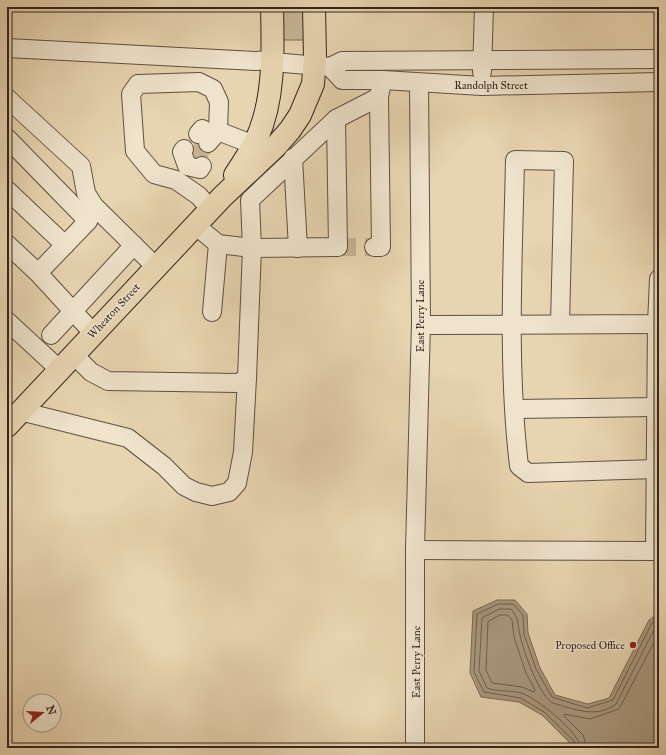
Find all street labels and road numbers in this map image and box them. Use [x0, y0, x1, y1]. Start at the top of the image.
street label: Randolph Street [454, 79, 528, 92]
street label: East Perry Lane [414, 279, 427, 352]
street label: Wheaton Street [85, 281, 143, 341]
street label: East Perry Lane [410, 625, 423, 698]

